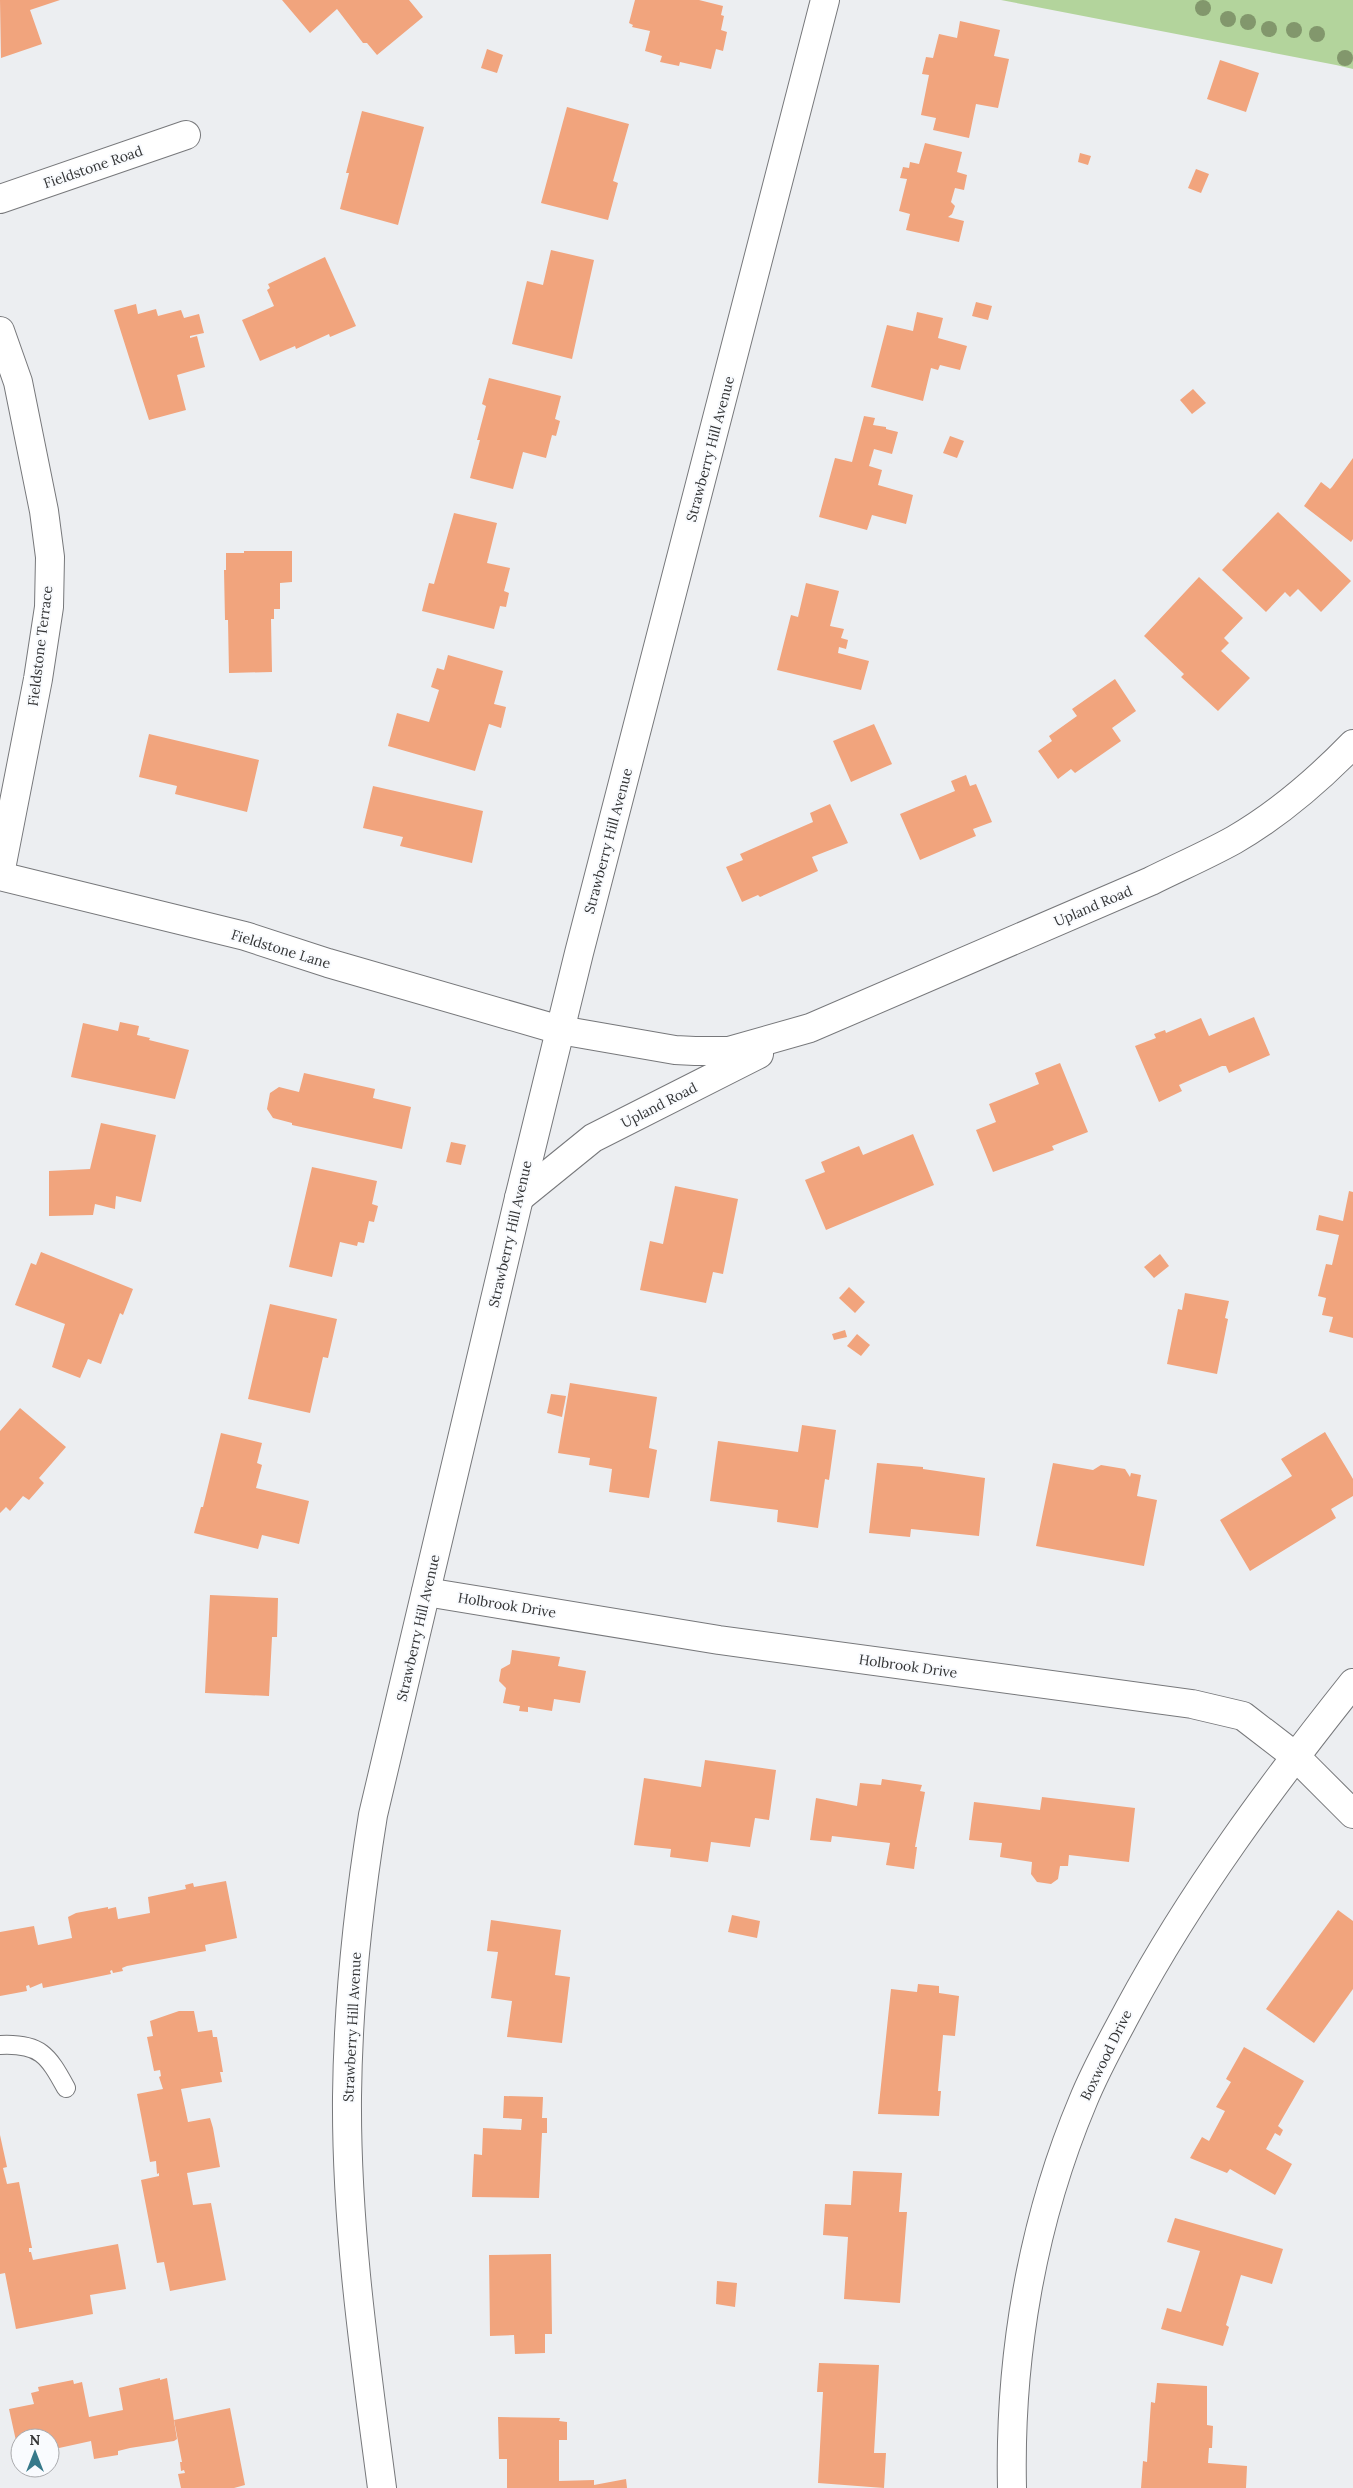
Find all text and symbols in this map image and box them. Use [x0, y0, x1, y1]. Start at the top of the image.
street label: Fieldstone Road [41, 142, 145, 192]
street label: Strawberry Hill Avenue [682, 374, 738, 524]
street label: Fieldstone Terrace [24, 584, 56, 707]
street label: Strawberry Hill Avenue [580, 766, 636, 916]
street label: Upland Road [1051, 882, 1135, 930]
street label: Fieldstone Lane [229, 925, 333, 973]
street label: Upland Road [618, 1078, 700, 1132]
street label: Strawberry Hill Avenue [484, 1158, 536, 1309]
street label: Strawberry Hill Avenue [392, 1552, 444, 1703]
street label: Holbrook Drive [457, 1588, 558, 1622]
street label: Holbrook Drive [858, 1650, 959, 1682]
street label: Strawberry Hill Avenue [339, 1951, 365, 2102]
street label: Boxwood Drive [1076, 2006, 1136, 2103]
north arrow [10, 2428, 60, 2478]
text: N [30, 2431, 41, 2449]

